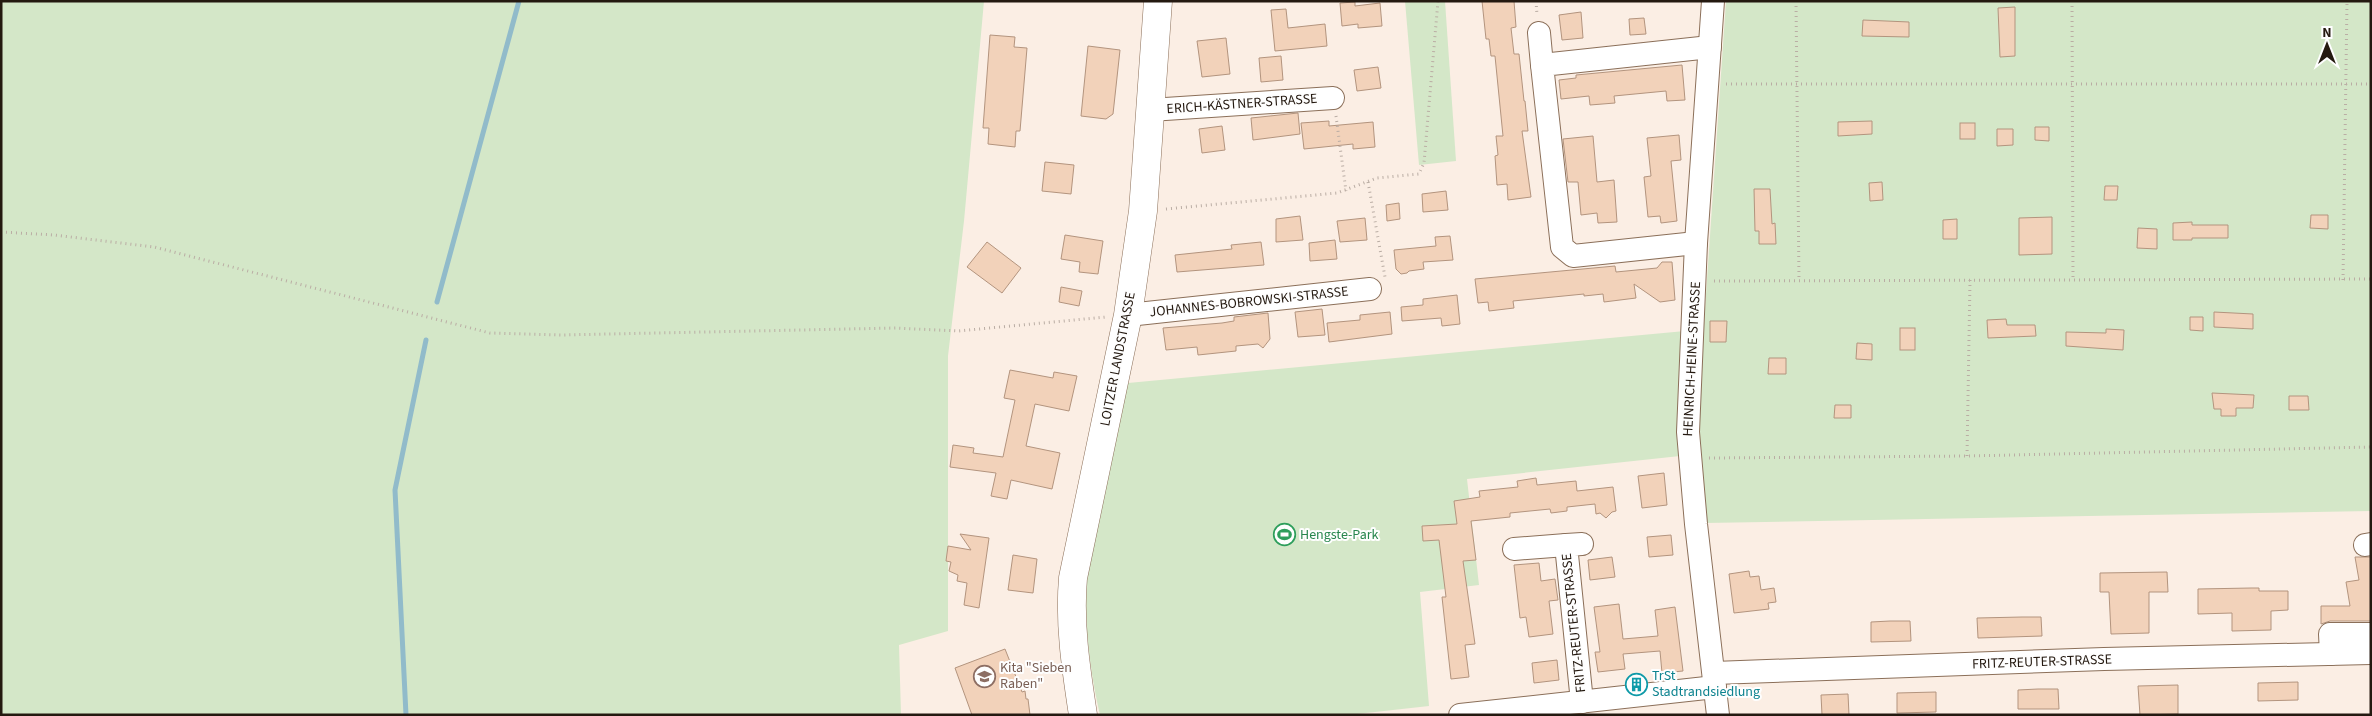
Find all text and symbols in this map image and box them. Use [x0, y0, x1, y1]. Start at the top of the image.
north arrow [2302, 20, 2352, 70]
text: N [2322, 23, 2332, 43]
street label: ERICH-KÄSTNER-STRASSE [1166, 89, 1318, 119]
street label: HEINRICH-HEINE-STRASSE [1678, 281, 1706, 437]
street label: JOHANNES-BOBROWSKI-STRASSE [1149, 282, 1349, 322]
street label: LOITZER LANDSTRASSE [1095, 290, 1141, 428]
sports icon: Hengste-Park [1272, 523, 1296, 547]
place label: Hengste-Park [1300, 525, 1379, 545]
street label: FRITZ-REUTER-STRASSE [1557, 552, 1591, 694]
street label: FRITZ-REUTER-STRASSE [1972, 650, 2112, 674]
place label: Kita "Sieben Raben" [1000, 658, 1072, 694]
school or university icon: Kita "Sieben Raben" [972, 664, 996, 688]
place label: TrSt Stadtrandsiedlung [1652, 666, 1760, 702]
building icon: TrSt Stadtrandsiedlung [1624, 672, 1648, 696]

